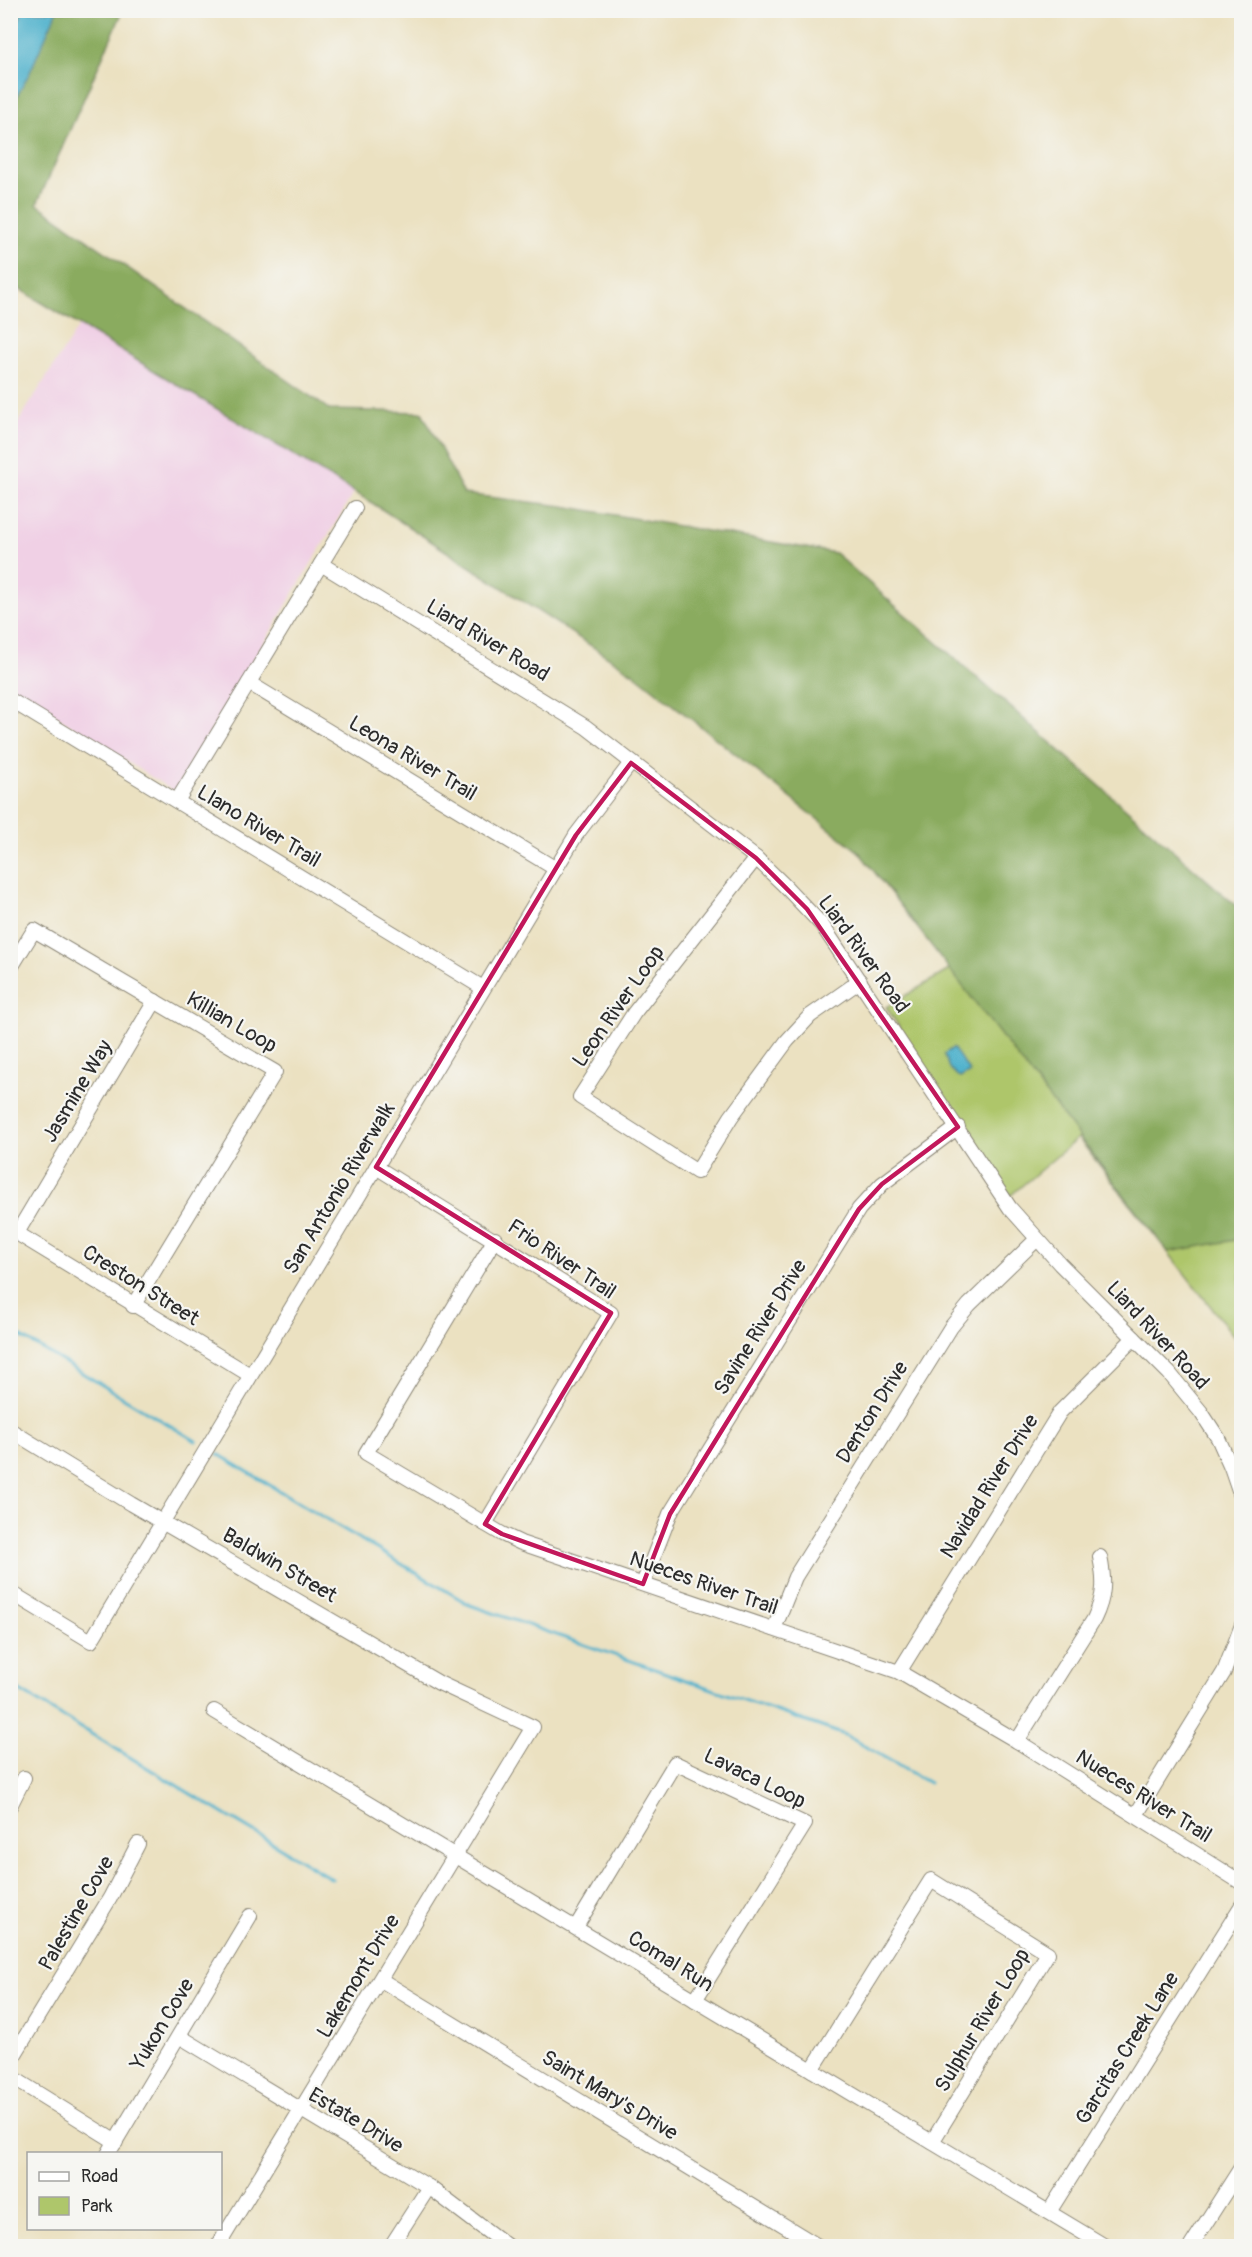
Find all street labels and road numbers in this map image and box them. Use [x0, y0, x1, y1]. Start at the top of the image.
street label: Liard River Road [421, 593, 554, 688]
street label: Leona River Trail [344, 710, 482, 807]
street label: Llano River Trail [192, 779, 325, 874]
street label: Liard River Road [812, 890, 915, 1019]
street label: Leon River Loop [566, 940, 670, 1072]
street label: Killian Loop [182, 986, 282, 1059]
street label: Jasmine Way [36, 1035, 119, 1147]
street label: San Antonio Riverwalk [277, 1097, 402, 1279]
street label: Frio River Trail [502, 1213, 621, 1306]
street label: Creston Street [77, 1239, 205, 1332]
street label: Savine River Drive [708, 1254, 813, 1400]
street label: Liard River Road [1100, 1275, 1215, 1395]
street label: Denton Drive [830, 1356, 915, 1468]
street label: Navidad River Drive [934, 1408, 1045, 1564]
street label: Baldwin Street [218, 1522, 342, 1609]
street label: Nueces River Trail [626, 1545, 782, 1622]
street label: Lavaca Loop [699, 1742, 810, 1815]
street label: Nueces River Trail [1071, 1744, 1217, 1849]
street label: Palestine Cove [33, 1850, 120, 1975]
street label: Lakemont Drive [311, 1909, 406, 2043]
street label: Comal Run [623, 1924, 719, 1998]
street label: Sulphur River Loop [929, 1943, 1036, 2097]
street label: Garcitas Creek Lane [1070, 1966, 1186, 2130]
street label: Yukon Cove [124, 1973, 201, 2076]
street label: Saint Mary's Drive [537, 2044, 683, 2147]
street label: Estate Drive [303, 2082, 409, 2160]

